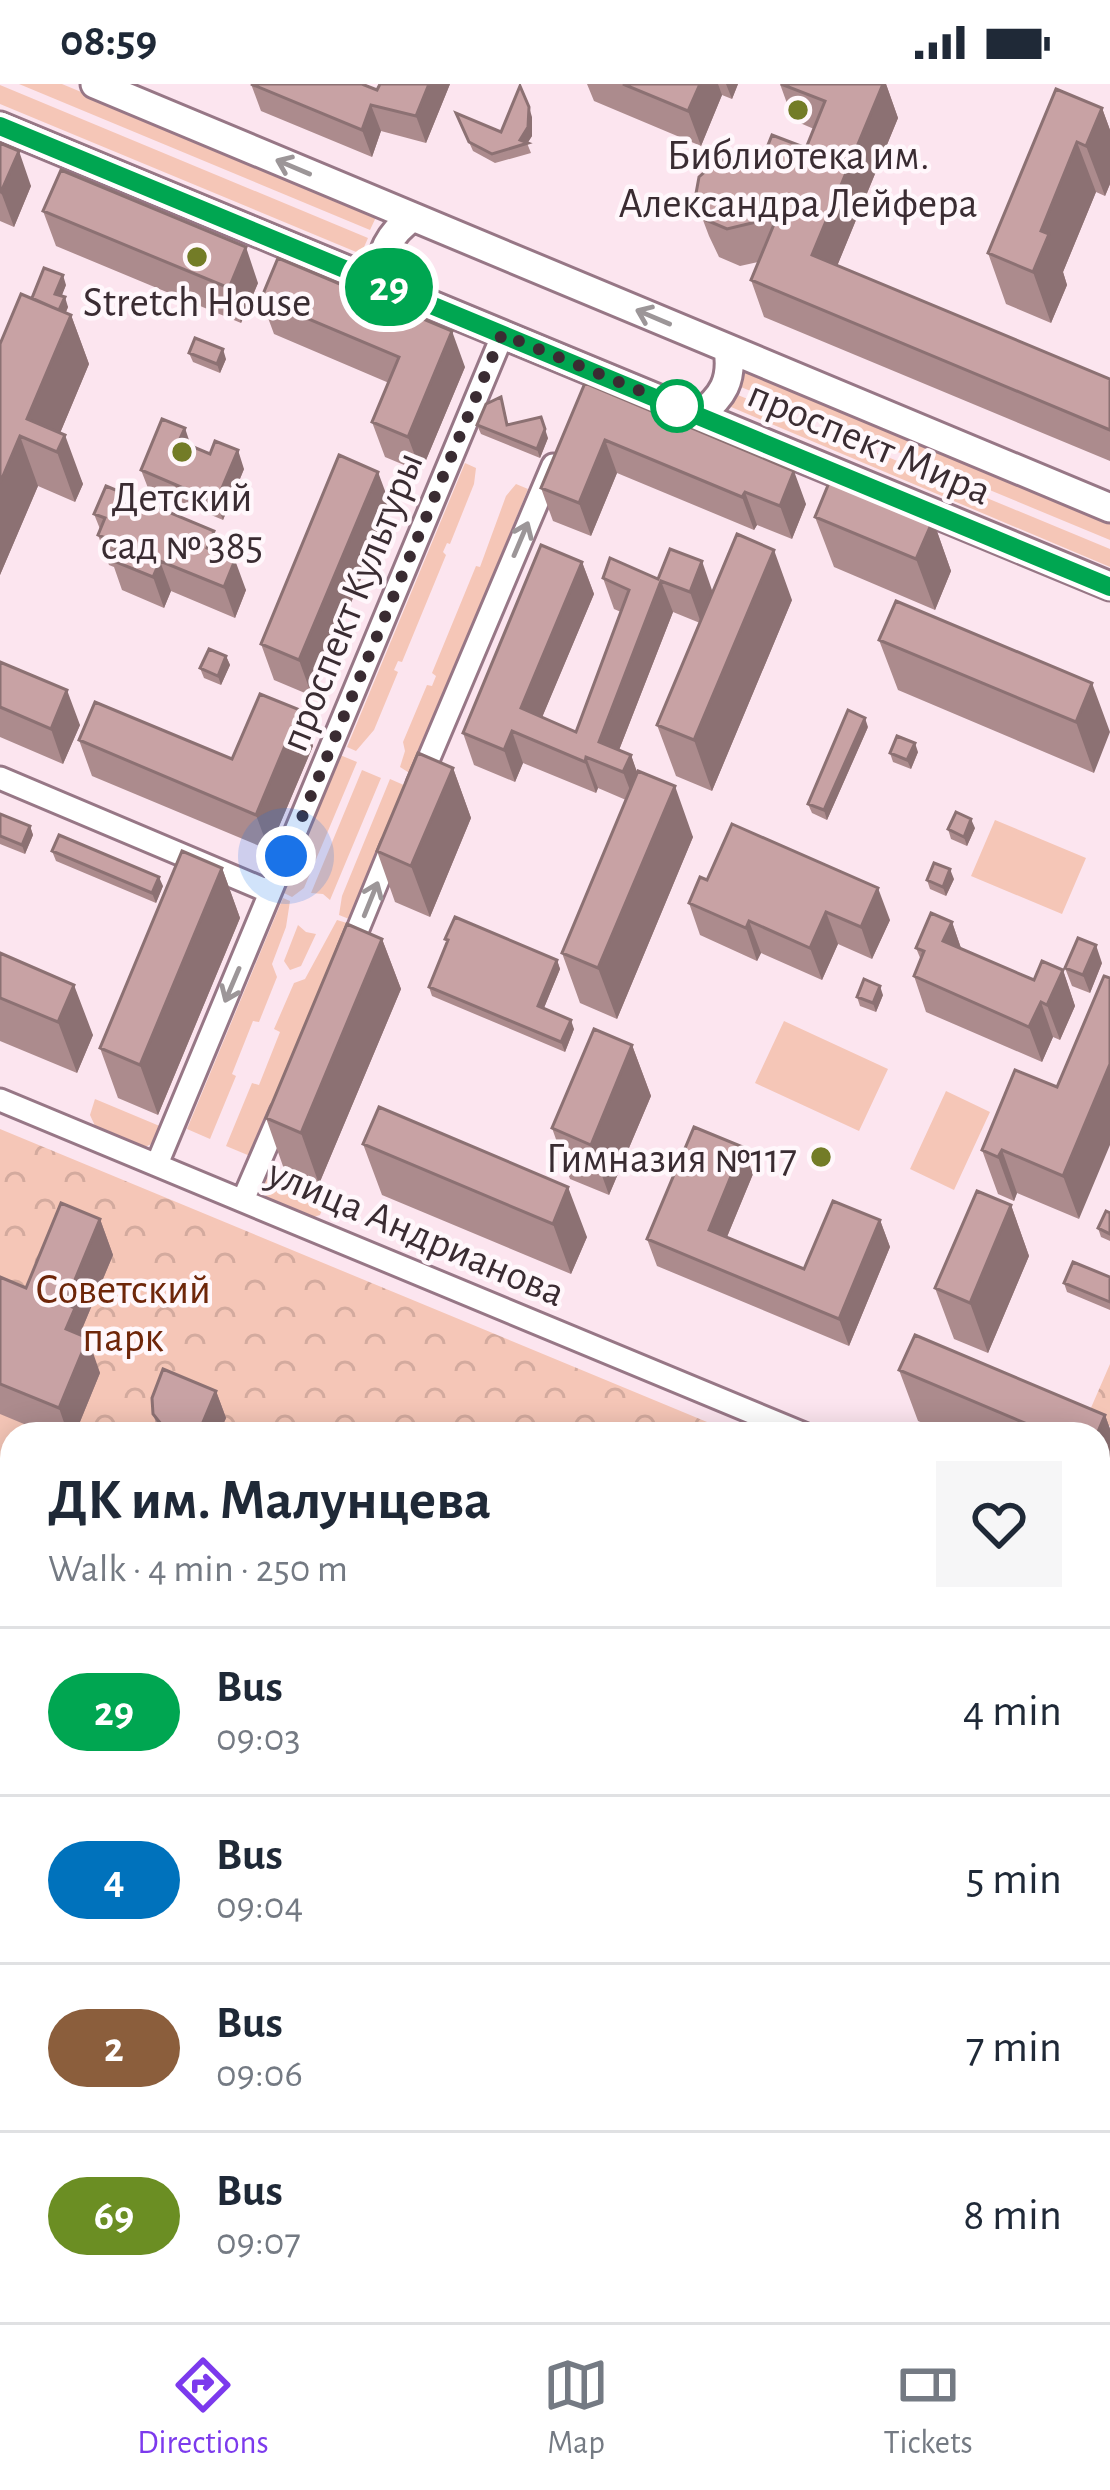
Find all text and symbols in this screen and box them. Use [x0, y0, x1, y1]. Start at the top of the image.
text: 08:59 [60, 19, 157, 64]
marker: Библиотека им. Александра Лейфера [785, 97, 811, 123]
place label: Библиотека им. Александра Лейфера [618, 135, 978, 225]
one-way arrow [276, 155, 313, 176]
marker: Stretch House [184, 244, 210, 270]
line badge: 29 [335, 248, 443, 326]
text: 29 [369, 266, 409, 308]
place label: Stretch House [83, 282, 311, 324]
one-way arrow [636, 304, 672, 326]
street label: проспект Мира [742, 373, 997, 513]
unlabelled marker [652, 381, 702, 431]
marker: Детский сад № 385 [169, 439, 195, 465]
street label: проспект Культуры [273, 446, 431, 757]
place label: Детский сад № 385 [101, 477, 263, 567]
one-way arrow [512, 522, 534, 558]
your location [256, 826, 316, 886]
one-way arrow [361, 881, 383, 918]
one-way arrow [219, 966, 241, 1002]
place label: Гимназия №117 [546, 1138, 797, 1180]
marker: Гимназия №117 [808, 1144, 834, 1170]
street label: улица Андрианова [261, 1151, 571, 1314]
park label: Советский парк [35, 1269, 211, 1359]
button: heart [936, 1461, 1062, 1587]
text: ДК им. Малунцева [48, 1472, 491, 1529]
text: Walk · 4 min · 250 m [48, 1550, 348, 1589]
text: Bus [216, 1665, 283, 1710]
text: 4 min [963, 1689, 1062, 1734]
text: 29 [94, 1691, 134, 1733]
text: 09:03 [216, 1719, 301, 1758]
text: Bus [216, 1833, 283, 1878]
text: 5 min [966, 1857, 1062, 1902]
text: 4 [103, 1859, 125, 1901]
text: 09:04 [216, 1887, 303, 1926]
text: Bus [216, 2001, 283, 2046]
text: 7 min [966, 2025, 1062, 2070]
text: 2 [104, 2027, 124, 2069]
text: 09:06 [216, 2055, 303, 2094]
text: Bus [216, 2169, 283, 2214]
text: 8 min [963, 2193, 1062, 2238]
text: 69 [94, 2195, 134, 2237]
text: 09:07 [216, 2223, 301, 2262]
tab: Directions [137, 2352, 269, 2464]
tab: Map [543, 2352, 609, 2464]
tab: Tickets [883, 2352, 973, 2464]

